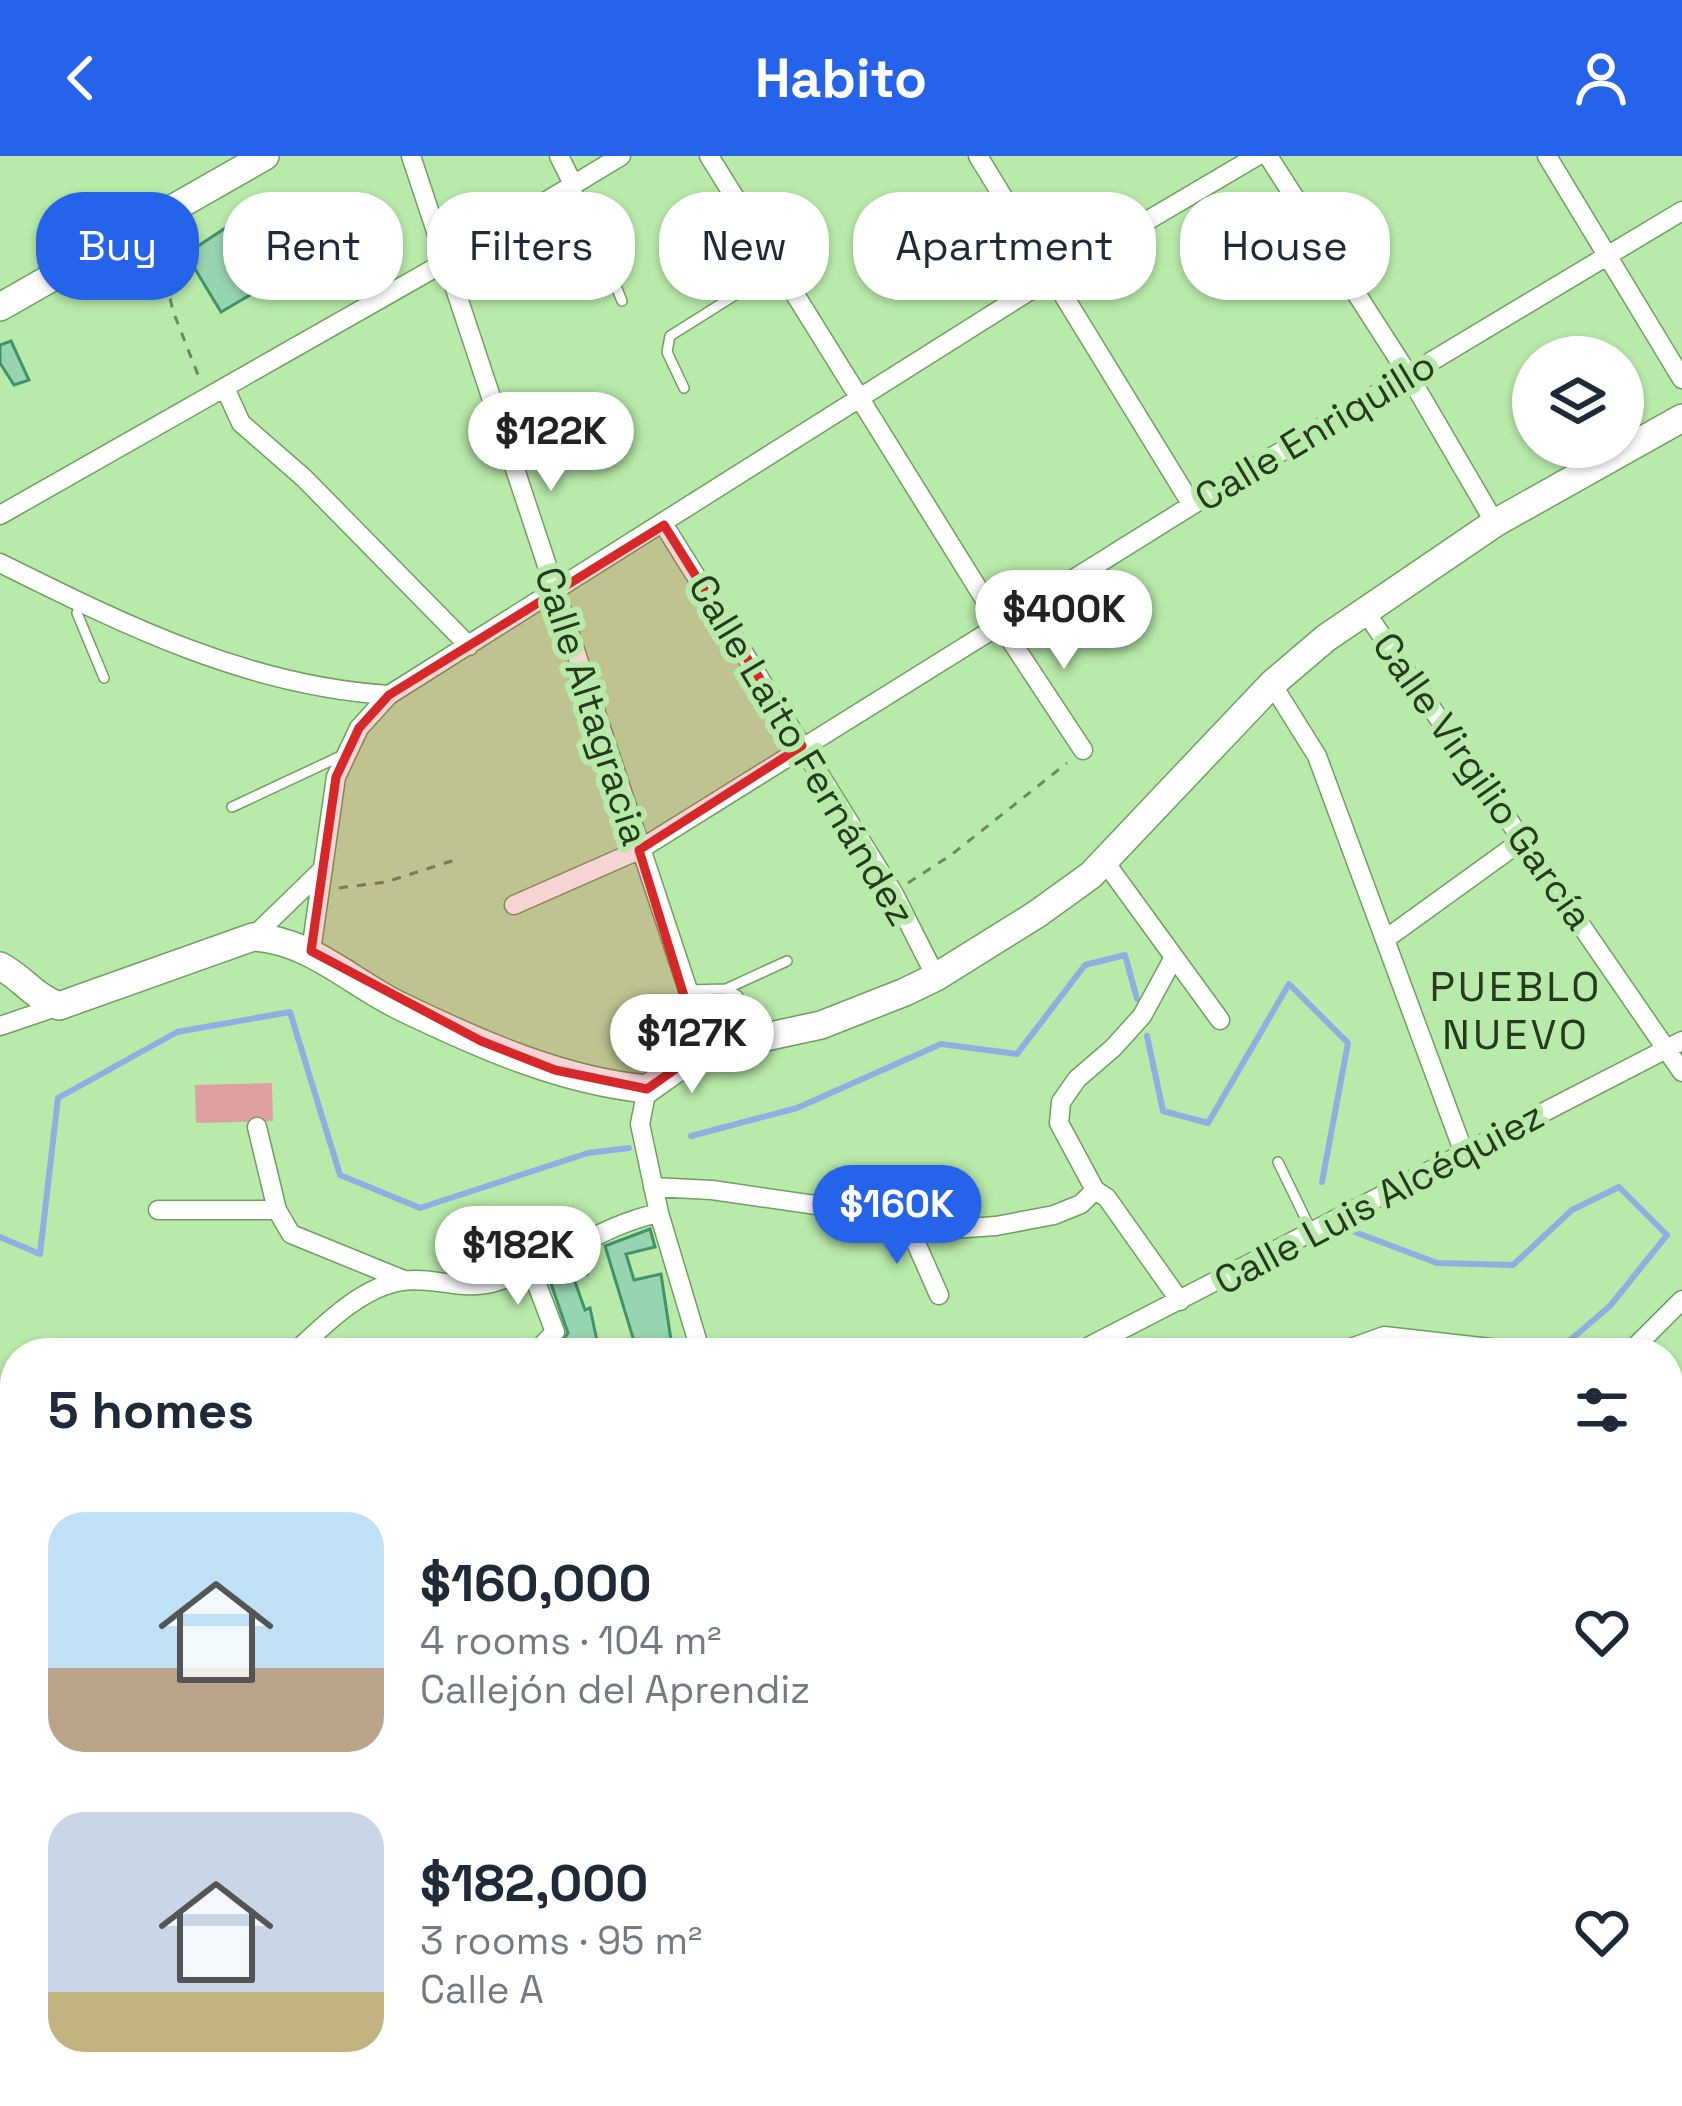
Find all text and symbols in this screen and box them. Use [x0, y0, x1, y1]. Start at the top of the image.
text: Habito [755, 44, 927, 113]
icon: back [48, 45, 114, 111]
icon: person [1568, 45, 1634, 111]
chip: Buy [36, 192, 199, 300]
chip: Rent [223, 192, 403, 300]
chip: Filters [427, 192, 635, 300]
chip: New [659, 192, 829, 300]
chip: Apartment [853, 192, 1156, 300]
chip: House [1180, 192, 1390, 300]
map controls [1512, 336, 1644, 468]
button: layers [1512, 336, 1644, 468]
street label: Calle Enriquillo [1186, 340, 1444, 522]
pin: $122K [467, 392, 635, 494]
text: $122K [495, 406, 607, 455]
street label: Calle Altagracia [524, 561, 660, 851]
street label: Calle Laito Fernández [678, 566, 926, 934]
pin: $400K [980, 570, 1148, 672]
text: $400K [1002, 584, 1126, 633]
street label: Calle Virgilio García [1362, 623, 1604, 939]
district label: PUEBLO NUEVO [1430, 960, 1602, 1061]
pin: $127K [608, 994, 776, 1096]
text: $127K [637, 1008, 747, 1057]
street label: Calle Luis Alcéquiez [1206, 1090, 1552, 1306]
pin: $160K [813, 1165, 981, 1267]
text: $160K [839, 1179, 955, 1228]
pin: $182K [434, 1206, 602, 1308]
text: $182K [462, 1220, 574, 1269]
icon: filters [1569, 1377, 1635, 1443]
text: 5 homes [48, 1378, 254, 1443]
text: $160,000 [420, 1551, 651, 1616]
icon: home [144, 1560, 288, 1704]
icon: heart [1569, 1599, 1635, 1665]
text: 4 rooms · 104 m² [420, 1616, 722, 1665]
text: Callejón del Aprendiz [420, 1665, 810, 1714]
text: $182,000 [420, 1851, 648, 1916]
icon: home [144, 1860, 288, 2004]
icon: heart [1569, 1899, 1635, 1965]
text: 3 rooms · 95 m² [420, 1916, 702, 1965]
text: Calle A [420, 1965, 544, 2014]

